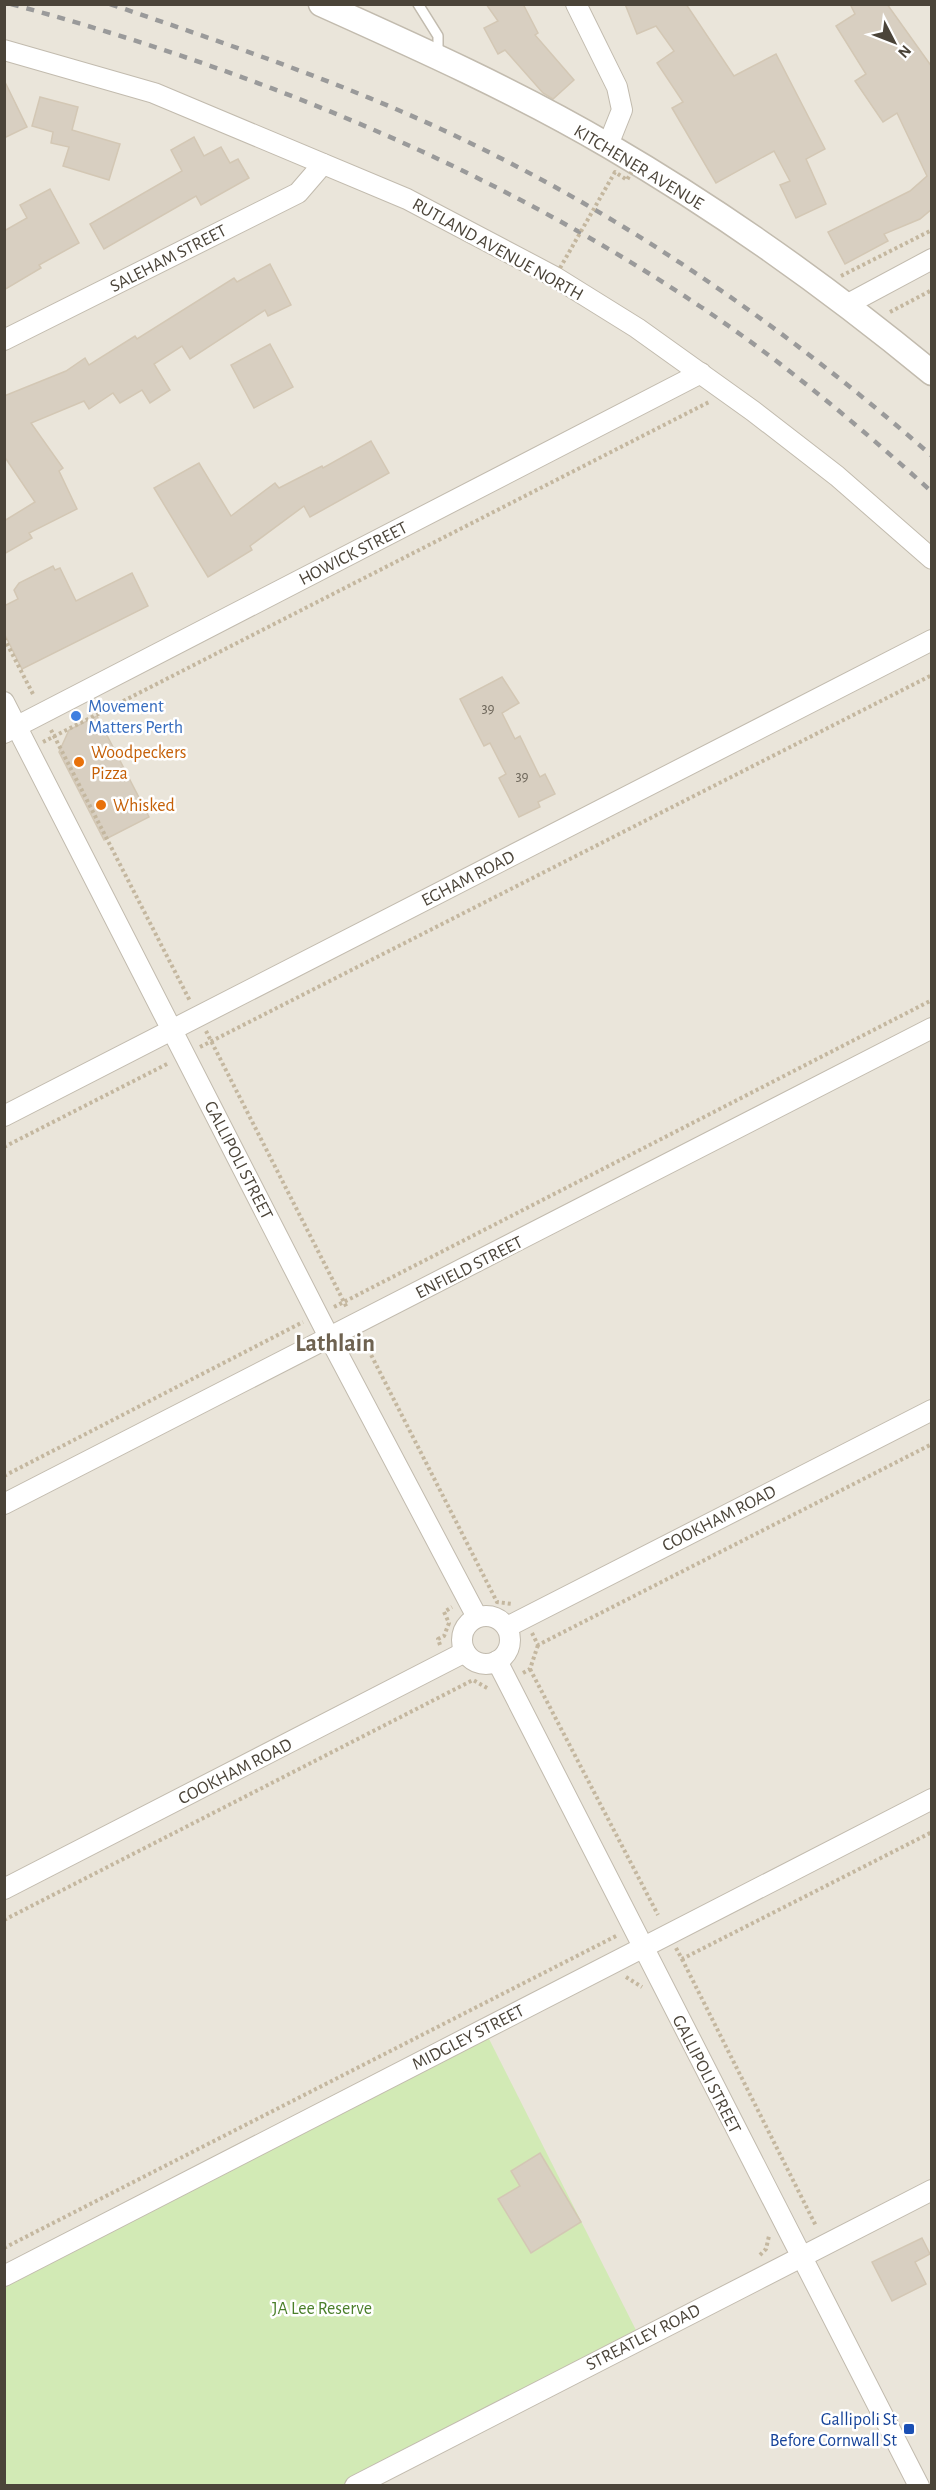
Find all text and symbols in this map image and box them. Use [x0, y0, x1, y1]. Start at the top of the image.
north arrow [864, 12, 924, 72]
text: N [895, 42, 914, 61]
street label: KITCHENER AVENUE [570, 122, 707, 214]
street label: RUTLAND AVENUE NORTH [409, 195, 586, 304]
street label: SALEHAM STREET [107, 222, 230, 296]
street label: HOWICK STREET [296, 519, 411, 589]
place label: Movement Matters Perth [88, 698, 183, 737]
house number: 39 [481, 701, 495, 716]
marker: Movement Matters Perth [69, 709, 83, 723]
place label: Woodpeckers Pizza [91, 744, 186, 783]
marker: Woodpeckers Pizza [72, 755, 86, 769]
house number: 39 [515, 769, 529, 784]
place label: Whisked [113, 797, 175, 815]
marker: Whisked [94, 798, 108, 812]
street label: EGHAM ROAD [419, 848, 518, 910]
street label: GALLIPOLI STREET [201, 1098, 276, 1223]
street label: ENFIELD STREET [413, 1233, 526, 1303]
district label: Lathlain [295, 1332, 375, 1356]
street label: COOKHAM ROAD [660, 1483, 779, 1555]
street label: COOKHAM ROAD [176, 1736, 295, 1808]
street label: MIDGLEY STREET [409, 2002, 528, 2074]
street label: GALLIPOLI STREET [669, 2012, 744, 2137]
park label: JA Lee Reserve [272, 2300, 372, 2318]
street label: STREATLEY ROAD [583, 2301, 703, 2374]
place label: Gallipoli St Before Cornwall St [770, 2411, 897, 2450]
marker: Gallipoli St Before Cornwall St [902, 2422, 916, 2436]

